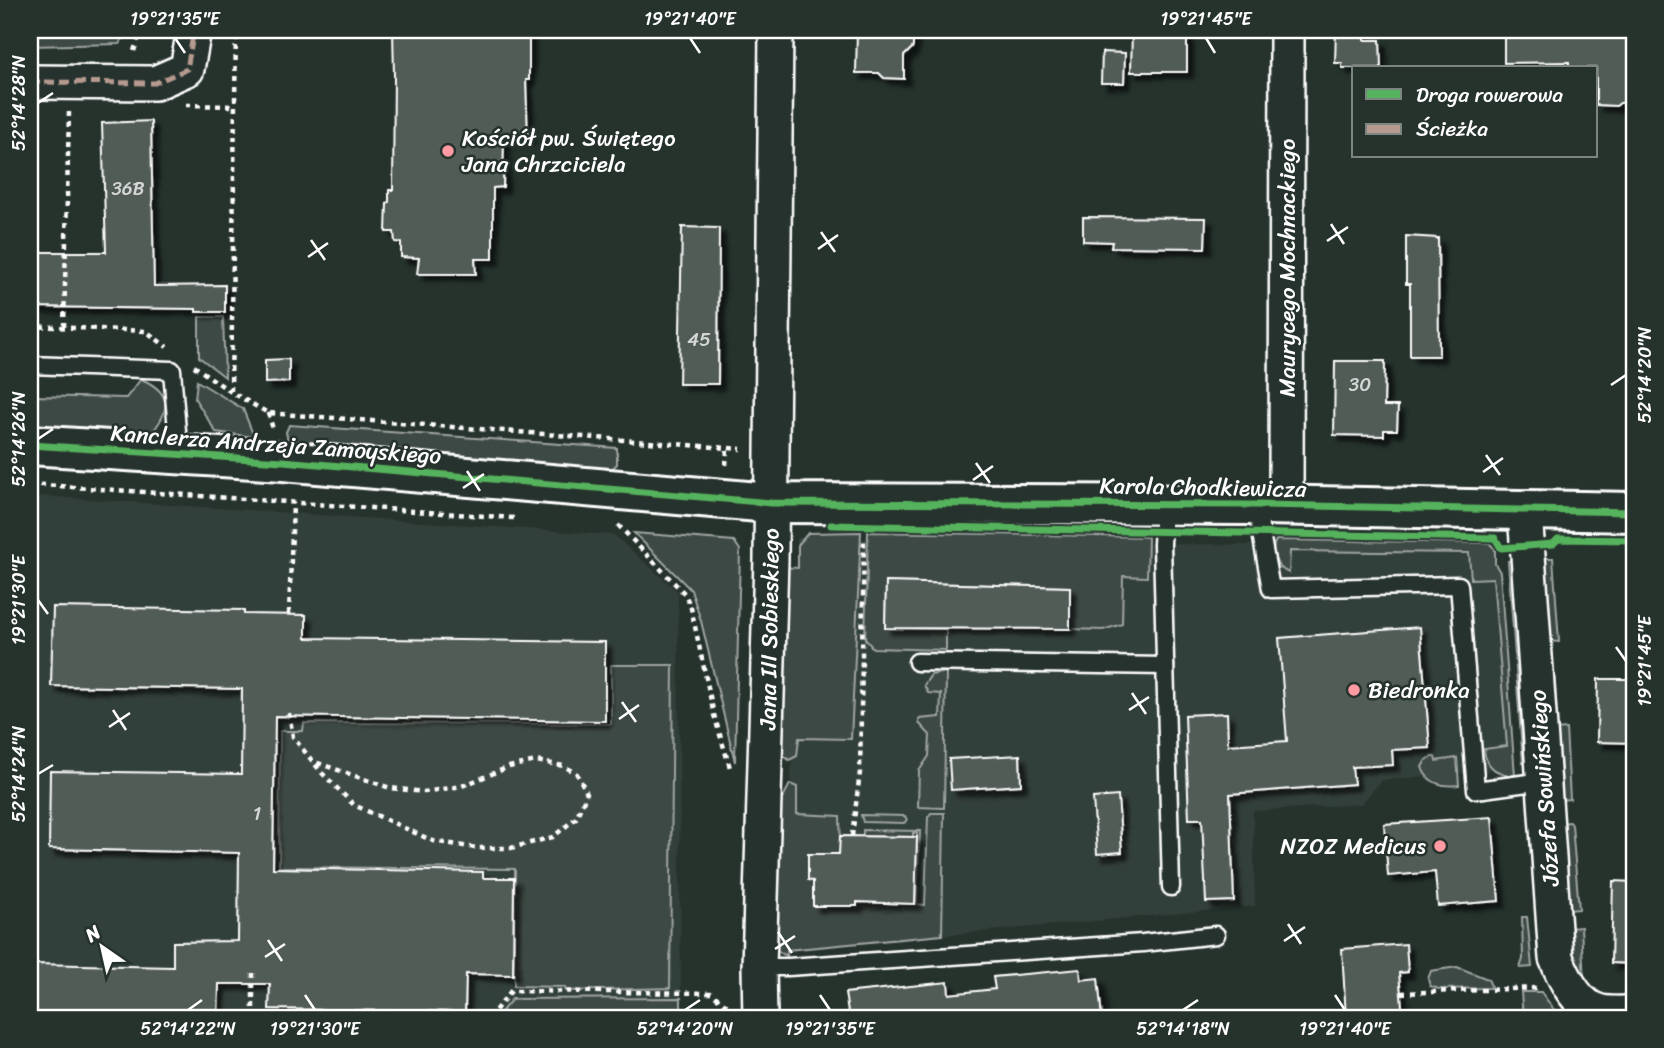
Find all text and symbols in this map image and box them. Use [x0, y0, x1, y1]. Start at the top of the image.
text: 19°21'35"E [130, 3, 221, 35]
text: 19°21'40"E [644, 3, 737, 35]
text: 19°21'45"E [1161, 3, 1252, 35]
text: 52°14'28"N [3, 55, 35, 151]
legend [1352, 66, 1598, 158]
text: Droga rowerowa [1416, 76, 1564, 114]
text: Ścieżka [1416, 110, 1488, 148]
place label: Kościół pw. Świętego Jana Chrzciciela [461, 118, 676, 185]
street label: Maurycego Mochnackiego [1267, 139, 1308, 397]
marker: Kościół pw. Świętego Jana Chrzciciela [440, 143, 456, 159]
house number: 36B [111, 172, 145, 205]
house number: 45 [687, 323, 711, 356]
text: 52°14'20"N [1629, 326, 1661, 423]
house number: 30 [1349, 368, 1371, 401]
text: 52°14'26"N [3, 391, 35, 487]
street label: Kanclerza Andrzeja Zamoyskiego [109, 412, 443, 477]
street label: Karola Chodkiewicza [1099, 465, 1307, 510]
street label: Jana III Sobieskiego [747, 528, 792, 731]
text: 19°21'30"E [3, 554, 35, 645]
text: 19°21'45"E [1629, 615, 1661, 707]
place label: Biedronka [1368, 670, 1470, 711]
marker: Biedronka [1346, 682, 1362, 698]
street label: Józefa Sowińskiego [1517, 688, 1572, 889]
text: 52°14'24"N [3, 725, 35, 822]
house number: 1 [253, 797, 261, 830]
place label: NZOZ Medicus [1280, 826, 1427, 867]
marker: NZOZ Medicus [1432, 838, 1448, 854]
north arrow [66, 912, 136, 982]
text: N [77, 915, 108, 951]
text: 52°14'22"N [140, 1013, 236, 1045]
text: 19°21'30"E [270, 1013, 361, 1045]
text: 52°14'20"N [637, 1013, 734, 1045]
text: 19°21'35"E [785, 1013, 876, 1045]
text: 52°14'18"N [1136, 1013, 1230, 1045]
text: 19°21'40"E [1299, 1013, 1392, 1045]

